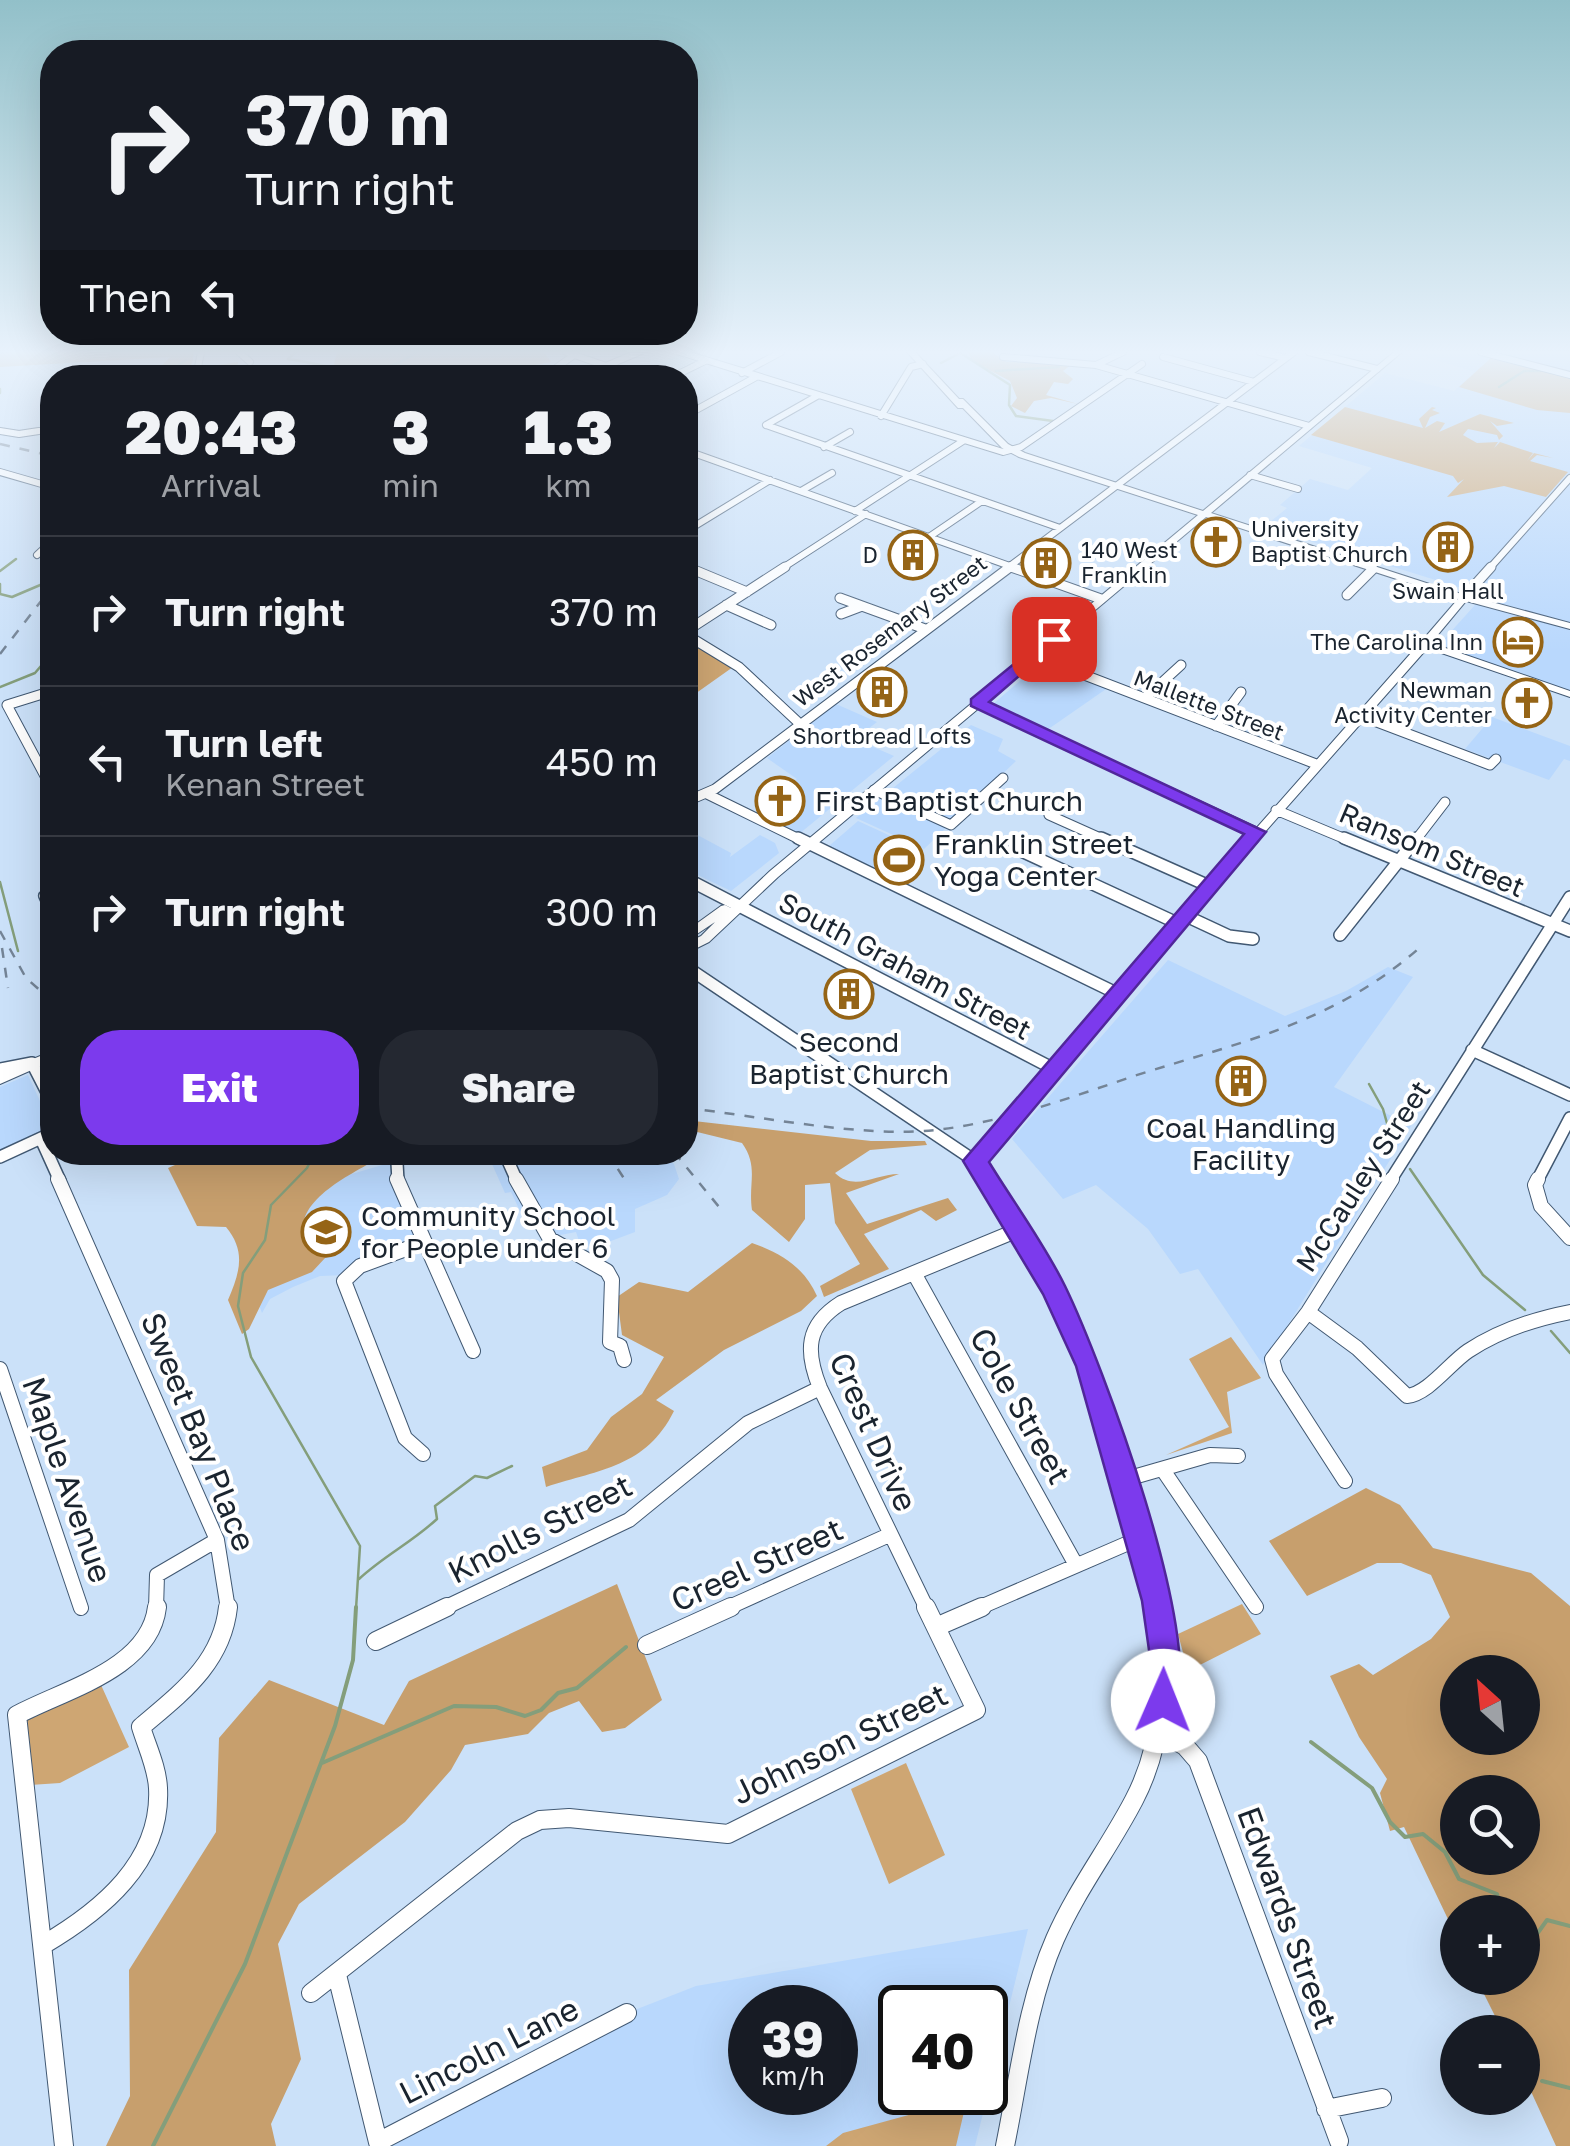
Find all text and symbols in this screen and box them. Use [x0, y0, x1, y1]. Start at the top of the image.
text: 370 m [245, 76, 450, 160]
icon: right [80, 80, 210, 210]
text: Turn right [245, 161, 455, 215]
icon: left [192, 270, 247, 325]
text: Then [80, 275, 172, 320]
text: 20:43 [125, 395, 297, 467]
text: 3 [392, 395, 430, 467]
text: 1.3 [524, 395, 613, 467]
text: Arrival [161, 466, 261, 504]
text: min [382, 466, 439, 504]
text: km [545, 466, 592, 504]
place label: University Baptist Church [1251, 515, 1408, 567]
church icon: University Baptist Church [1190, 516, 1242, 568]
building icon: Swain Hall [1422, 521, 1474, 573]
building icon: D [887, 529, 939, 581]
place label: 140 West Franklin [1081, 536, 1178, 588]
building icon: 140 West Franklin [1020, 537, 1072, 589]
place label: D [863, 541, 878, 568]
street label: West Rosemary Street [788, 549, 992, 712]
place label: Swain Hall [1392, 577, 1504, 604]
icon: right [80, 584, 135, 639]
text: Turn right [165, 589, 345, 634]
text: 370 m [549, 589, 658, 634]
pin [1012, 597, 1097, 682]
icon: arrive [1027, 612, 1082, 667]
hotel icon: The Carolina Inn [1492, 616, 1544, 668]
place label: The Carolina Inn [1310, 628, 1483, 655]
street label: Mallette Street [1130, 663, 1288, 746]
building icon: Shortbread Lofts [856, 666, 908, 718]
place label: Newman Activity Center [1334, 676, 1492, 728]
church icon: Newman Activity Center [1501, 677, 1553, 729]
text: Turn left [165, 720, 323, 765]
place label: Shortbread Lofts [793, 722, 971, 749]
icon: left [80, 734, 135, 789]
text: 450 m [546, 739, 658, 784]
text: Kenan Street [165, 765, 365, 803]
church icon: First Baptist Church [754, 775, 806, 827]
place label: First Baptist Church [815, 784, 1083, 817]
street label: Ransom Street [1335, 796, 1530, 903]
place label: Franklin Street Yoga Center [934, 827, 1134, 892]
sports icon: Franklin Street Yoga Center [873, 834, 925, 886]
icon: right [80, 884, 135, 939]
street label: South Graham Street [773, 885, 1037, 1046]
text: Turn right [165, 889, 345, 934]
text: 300 m [546, 889, 658, 934]
building icon: Second Baptist Church [823, 968, 875, 1020]
place label: Second Baptist Church [749, 1025, 949, 1090]
button: Exit [80, 1030, 359, 1145]
button: Share [379, 1030, 658, 1145]
building icon: Coal Handling Facility [1215, 1055, 1267, 1107]
street label: McCauley Street [1289, 1074, 1437, 1277]
place label: Coal Handling Facility [1146, 1111, 1336, 1176]
place label: Community School for People under 6 [361, 1199, 615, 1264]
school or university icon: Community School for People under 6 [300, 1206, 352, 1258]
street label: Sweet Bay Place [134, 1307, 264, 1556]
street label: Cole Street [963, 1321, 1079, 1490]
street label: Crest Drive [822, 1346, 926, 1517]
street label: Maple Avenue [15, 1372, 121, 1587]
street label: Knolls Street [441, 1466, 638, 1591]
street label: Creel Street [665, 1509, 848, 1619]
position arrow [1111, 1649, 1215, 1753]
north arrow [1440, 1655, 1540, 1755]
map controls [1440, 1655, 1540, 2115]
street label: Johnson Street [726, 1675, 953, 1812]
button: search [1440, 1775, 1540, 1875]
street label: Edwards Street [1230, 1801, 1346, 2034]
button: + [1440, 1895, 1540, 1995]
speed limit sign: 40 [878, 1985, 1008, 2115]
street label: Lincoln Lane [393, 1989, 584, 2112]
text: 39 [762, 2008, 824, 2068]
button: − [1440, 2015, 1540, 2115]
text: km/h [761, 2060, 825, 2091]

